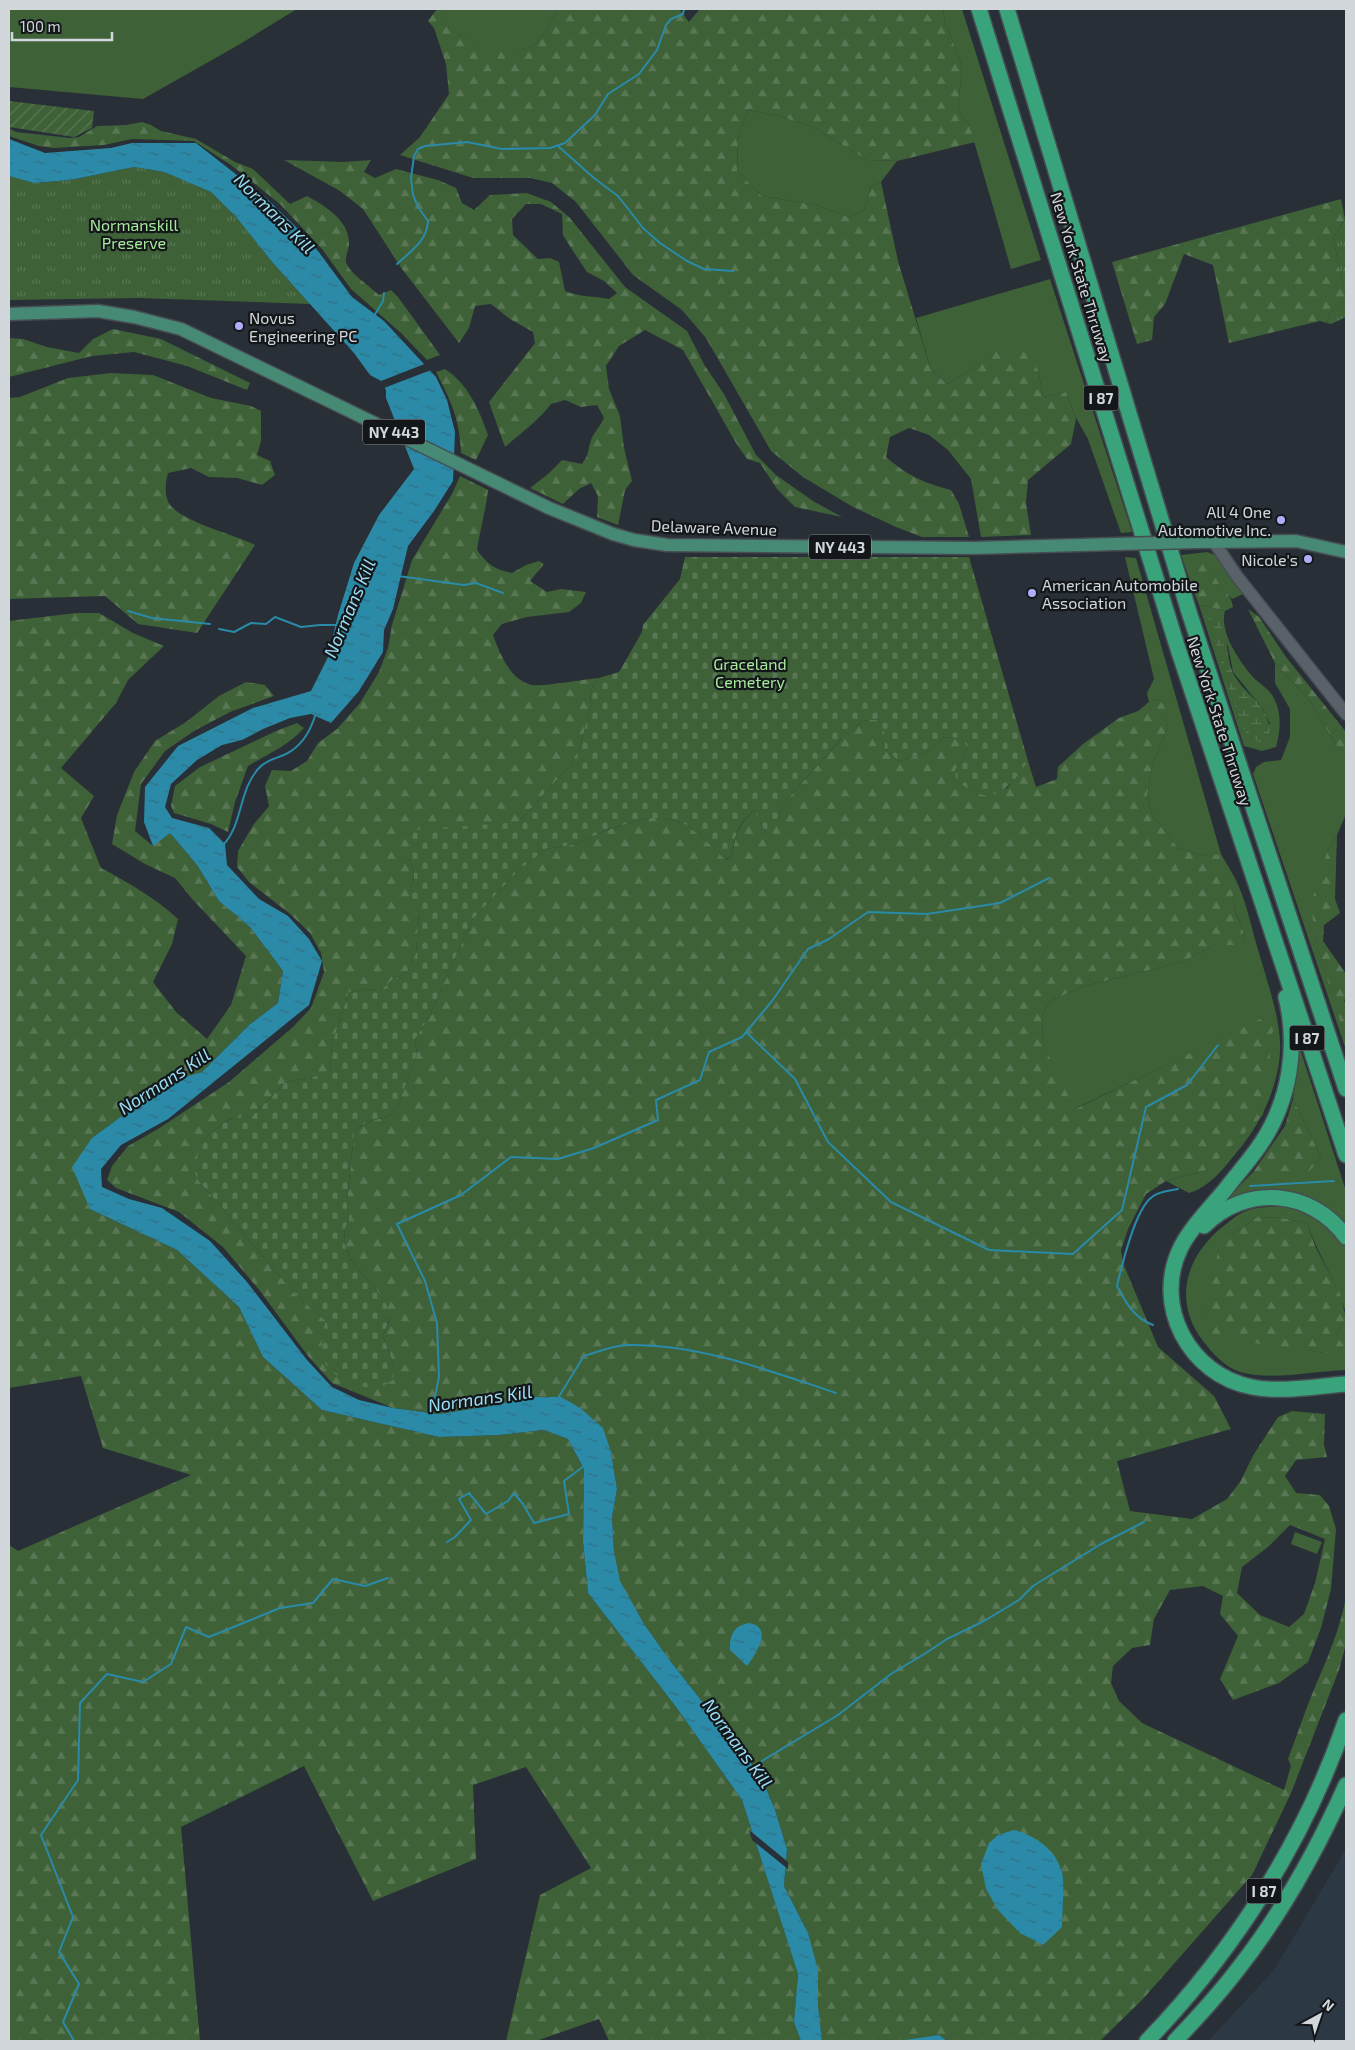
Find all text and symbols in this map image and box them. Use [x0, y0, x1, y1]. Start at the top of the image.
scale bar [12, 10, 112, 42]
text: 100 m [20, 17, 61, 35]
water label: Normans Kill [230, 168, 320, 258]
street label: New York State Thruway [1047, 190, 1117, 365]
park label: Normanskill Preserve [90, 215, 179, 252]
place label: Novus Engineering PC [249, 308, 357, 345]
marker: Novus Engineering PC [233, 320, 245, 332]
road number: I 87 [1084, 386, 1118, 410]
road number: NY 443 [363, 420, 425, 444]
place label: All 4 One Automotive Inc. [1158, 502, 1271, 539]
marker: All 4 One Automotive Inc. [1275, 514, 1287, 526]
street label: Delaware Avenue [651, 515, 777, 539]
road number: NY 443 [809, 534, 871, 560]
place label: Nicole's [1241, 550, 1298, 569]
marker: Nicole's [1302, 553, 1314, 565]
water label: Normans Kill [318, 555, 380, 661]
place label: American Automobile Association [1042, 575, 1198, 612]
marker: American Automobile Association [1026, 587, 1038, 599]
street label: New York State Thruway [1184, 634, 1257, 809]
park label: Graceland Cemetery [713, 654, 787, 691]
road number: I 87 [1290, 1026, 1324, 1050]
water label: Normans Kill [114, 1043, 214, 1119]
water label: Normans Kill [426, 1380, 534, 1416]
water label: Normans Kill [698, 1694, 778, 1792]
road number: I 87 [1246, 1878, 1282, 1904]
north arrow [1295, 1990, 1345, 2040]
text: N [1319, 1995, 1338, 2014]

